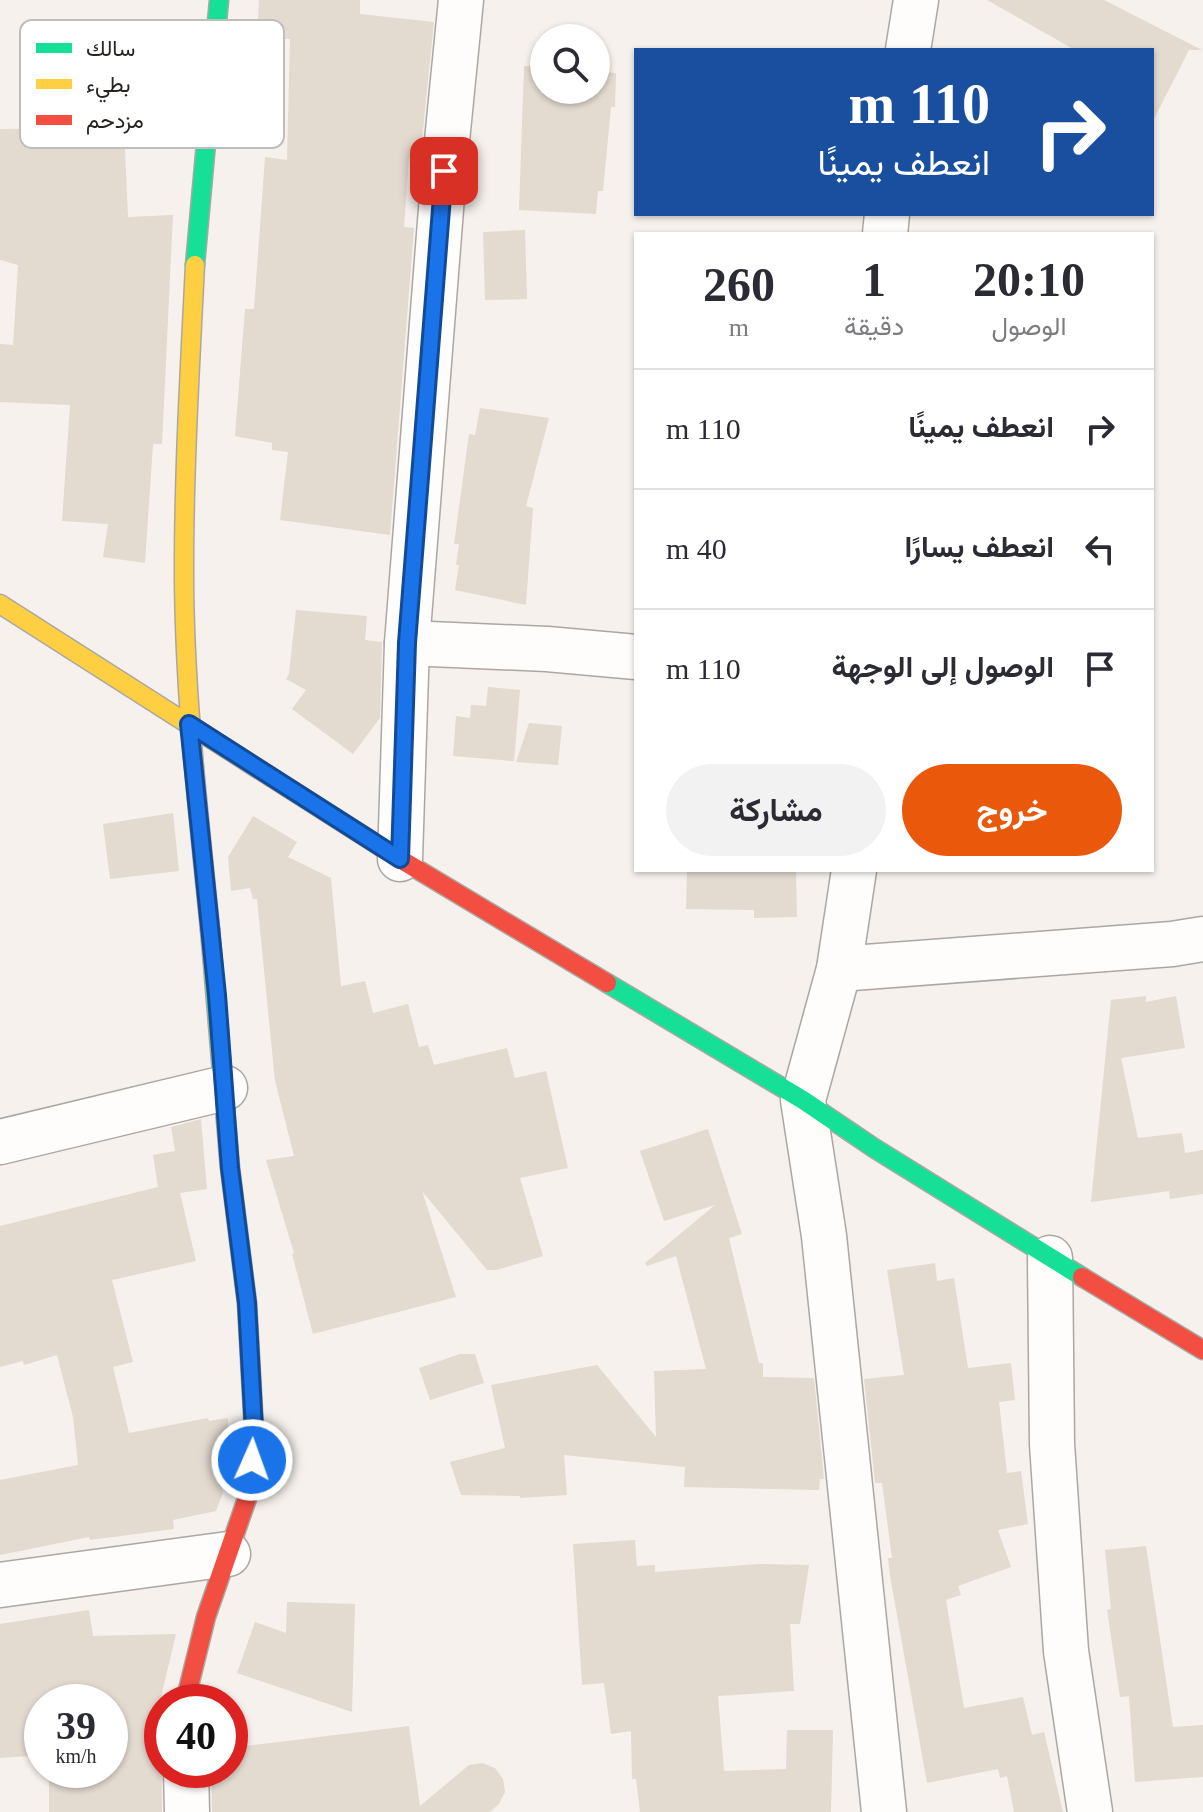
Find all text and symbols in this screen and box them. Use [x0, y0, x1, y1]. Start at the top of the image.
legend [20, 20, 284, 148]
map controls [530, 24, 610, 104]
button: search [530, 24, 610, 104]
text: سالك [86, 36, 135, 61]
text: بطيء [86, 72, 131, 103]
text: 110 m [848, 73, 990, 135]
icon: right [1018, 80, 1122, 184]
text: مزدحم [86, 108, 144, 135]
pin [410, 137, 478, 205]
text: انعطف يمينًا [818, 143, 990, 183]
icon: arrive [422, 149, 466, 193]
text: 1 [862, 253, 886, 306]
text: 20:10 [973, 253, 1085, 306]
text: 260 [703, 258, 775, 311]
text: دقيقة [844, 312, 904, 341]
text: الوصول [992, 312, 1067, 341]
text: m [729, 313, 749, 342]
icon: right [1078, 407, 1122, 451]
text: انعطف يمينًا [908, 410, 1054, 443]
text: 110 m [666, 412, 741, 445]
icon: left [1078, 527, 1122, 571]
text: انعطف يسارًا [905, 530, 1054, 563]
text: 40 m [666, 532, 727, 565]
icon: arrive [1078, 647, 1122, 691]
text: الوصول إلى الوجهة [832, 650, 1054, 683]
text: 110 m [666, 652, 741, 685]
button: مشاركة [666, 764, 886, 856]
button: خروج [902, 764, 1122, 856]
position arrow [210, 1418, 294, 1502]
speed limit sign: 40 [144, 1684, 248, 1788]
text: 39 [56, 1703, 96, 1748]
text: km/h [55, 1745, 97, 1767]

